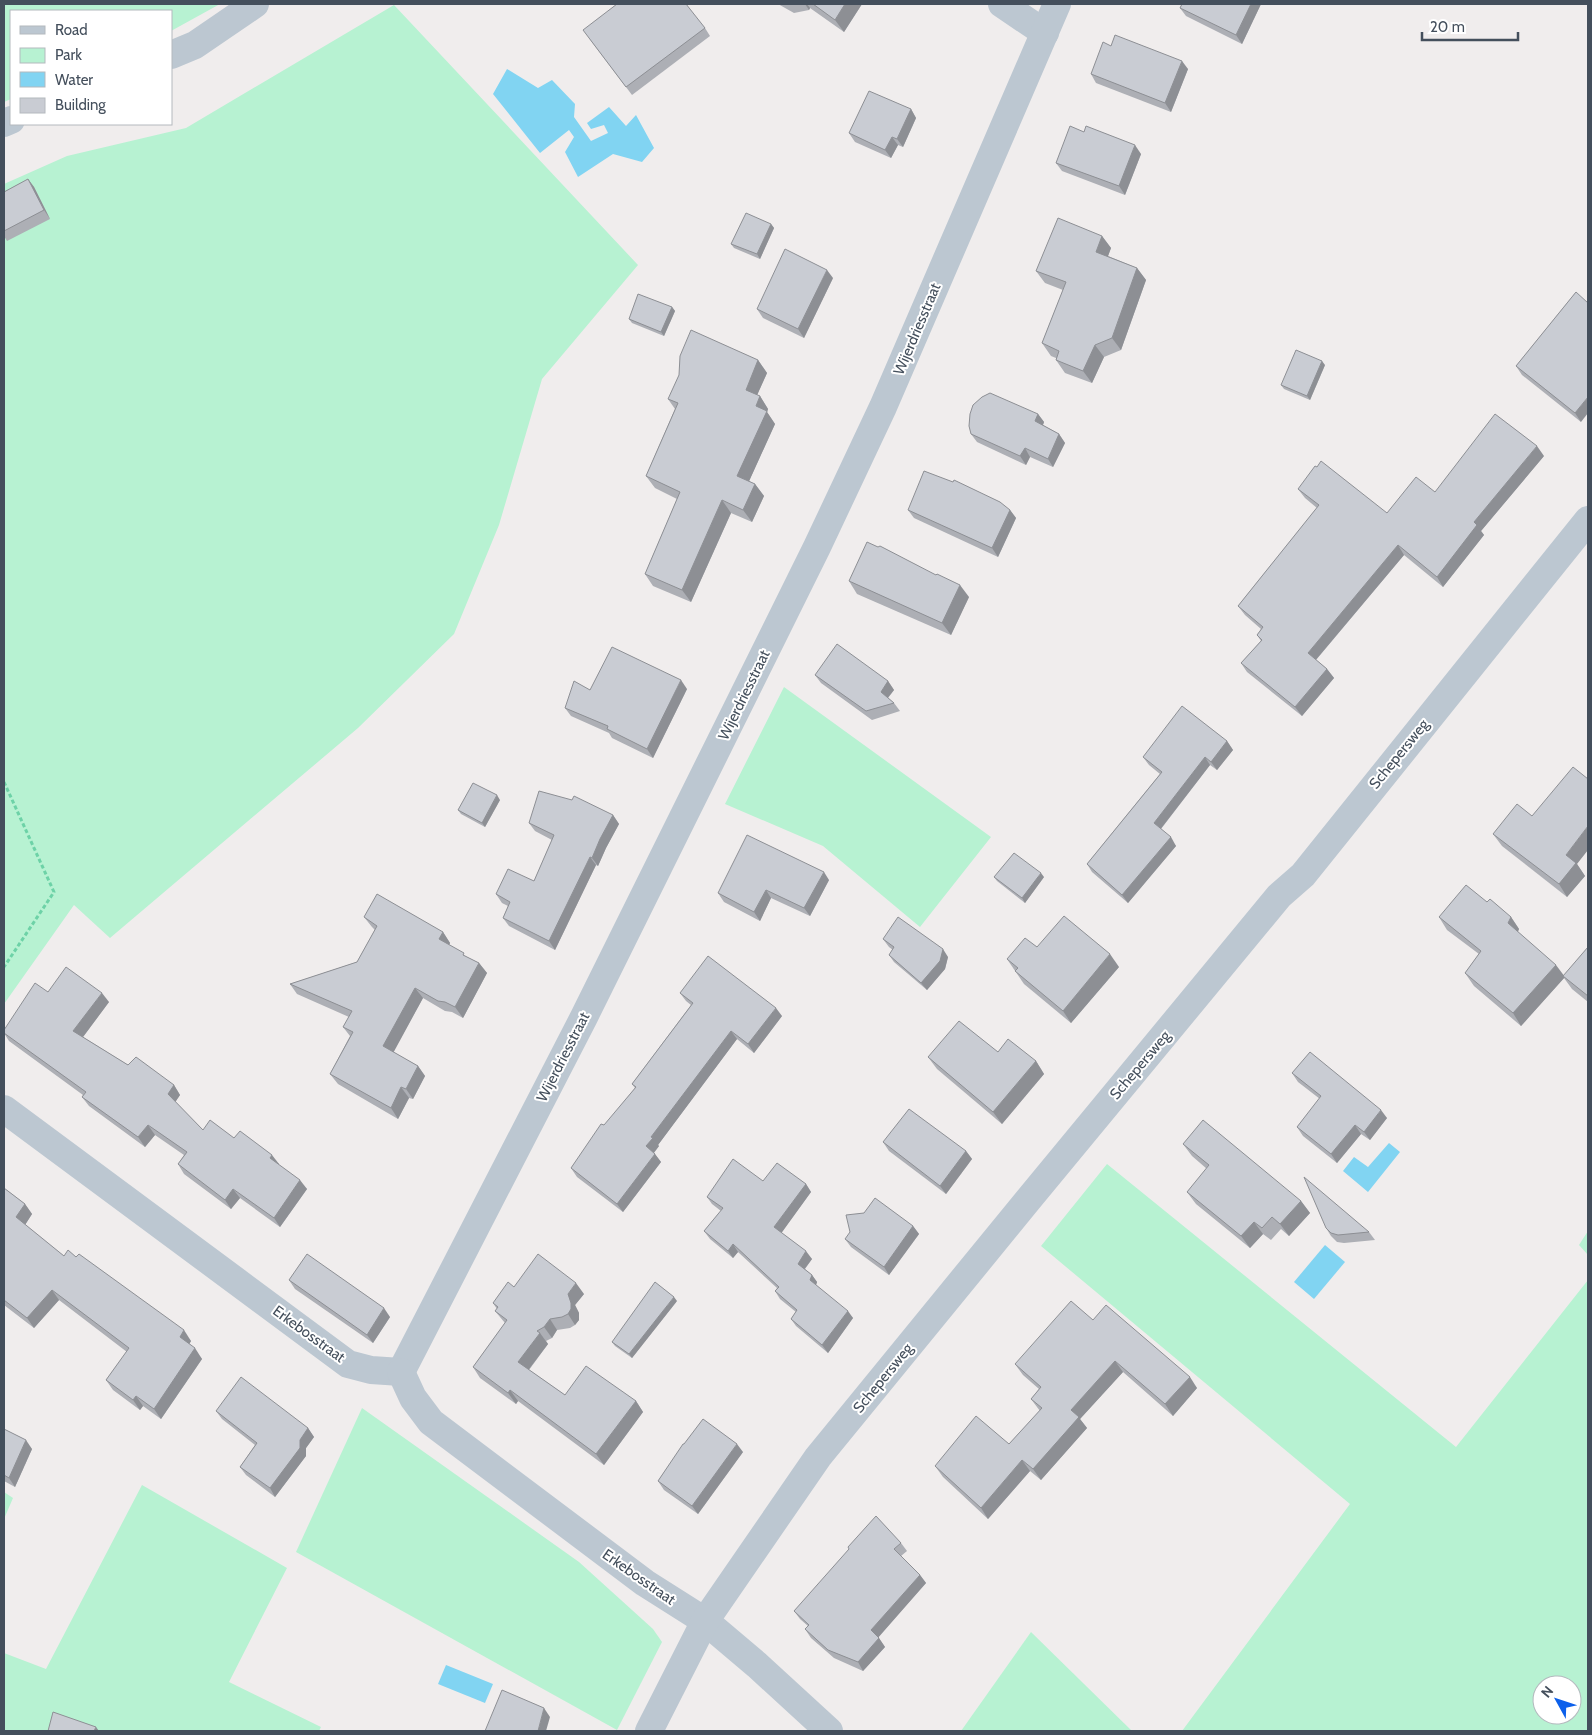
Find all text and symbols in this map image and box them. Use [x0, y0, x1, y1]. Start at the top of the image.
legend [10, 10, 172, 125]
scale bar [1422, 10, 1518, 42]
text: 20 m [1430, 18, 1465, 36]
text: Road [55, 21, 88, 39]
text: Park [55, 46, 82, 64]
text: Water [55, 71, 93, 89]
text: Building [55, 96, 106, 114]
street label: Wijerdriesstraat [890, 280, 944, 378]
street label: Wijerdriesstraat [714, 647, 774, 743]
street label: Schepersweg [1365, 715, 1433, 792]
street label: Wijerdriesstraat [533, 1009, 593, 1105]
street label: Schepersweg [1106, 1027, 1174, 1103]
street label: Erkebosstraat [269, 1302, 349, 1366]
street label: Schepersweg [849, 1339, 917, 1416]
street label: Erkebosstraat [599, 1545, 679, 1609]
north arrow [1532, 1675, 1582, 1725]
text: N [1537, 1682, 1557, 1701]

